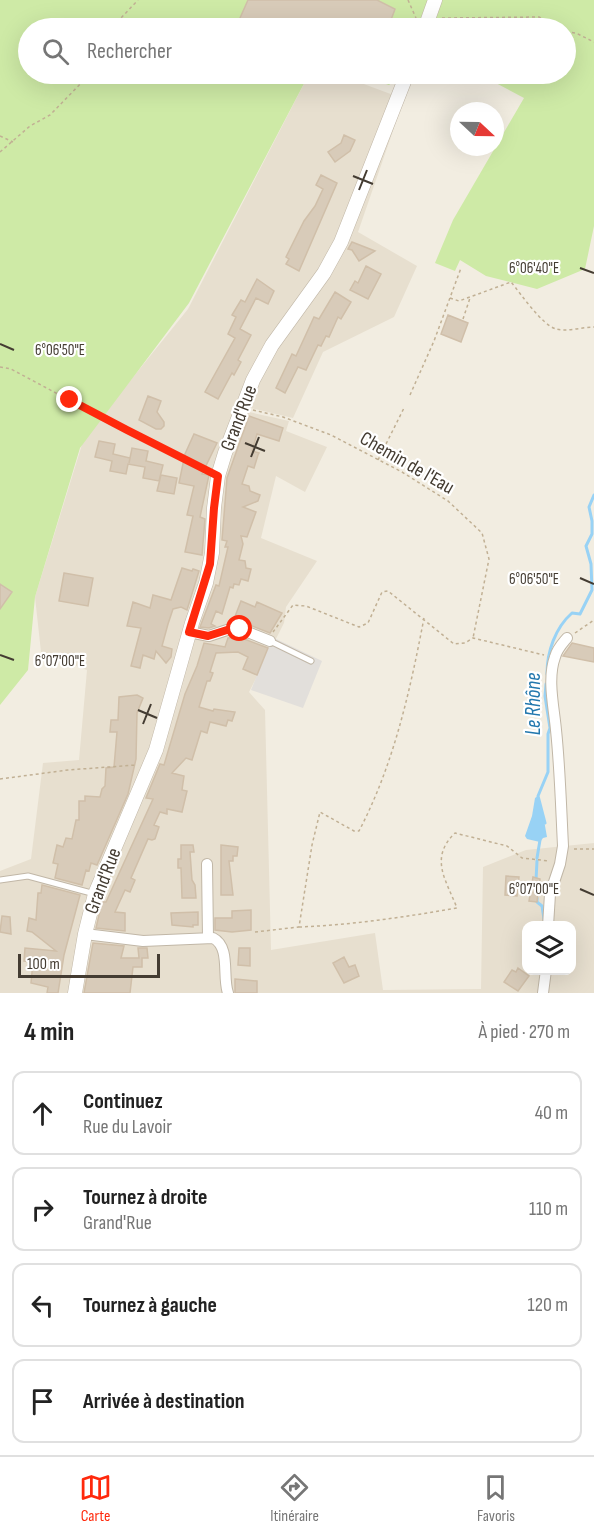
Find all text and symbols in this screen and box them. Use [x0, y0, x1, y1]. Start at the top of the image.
search box [18, 18, 576, 84]
icon: search [39, 35, 72, 68]
text: Rechercher [87, 38, 172, 65]
north arrow [450, 102, 504, 156]
text: 6°06'40"E [509, 259, 559, 278]
text: 6°06'50"E [35, 341, 85, 360]
street label: Grand'Rue [215, 382, 263, 454]
route end [56, 386, 82, 412]
street label: Chemin de l'Eau [356, 426, 458, 500]
text: 6°06'50"E [509, 570, 559, 589]
route start [226, 615, 252, 641]
text: 6°07'00"E [35, 652, 85, 671]
water label: Le Rhône [521, 673, 546, 735]
street label: Grand'Rue [79, 845, 127, 917]
text: 6°07'00"E [509, 880, 559, 899]
map controls [522, 921, 576, 975]
button: layers [522, 921, 576, 975]
scale bar [18, 951, 160, 978]
text: 100 m [27, 955, 60, 974]
text: 4 min [24, 1017, 74, 1048]
text: À pied · 270 m [478, 1020, 570, 1044]
text: Continuez [83, 1088, 163, 1115]
icon: ahead [26, 1097, 59, 1130]
text: 40 m [535, 1101, 568, 1125]
text: Rue du Lavoir [83, 1115, 172, 1139]
text: Tournez à droite [83, 1184, 208, 1211]
icon: right [26, 1193, 59, 1226]
text: 110 m [529, 1197, 568, 1221]
text: Grand'Rue [83, 1211, 152, 1235]
icon: left [26, 1289, 59, 1322]
text: Tournez à gauche [83, 1292, 217, 1319]
text: 120 m [528, 1293, 568, 1317]
icon: arrive [26, 1385, 59, 1418]
text: Arrivée à destination [83, 1388, 245, 1415]
tab: Carte [79, 1471, 112, 1526]
tab: Itinéraire [270, 1471, 319, 1526]
tab: Favoris [477, 1471, 515, 1526]

